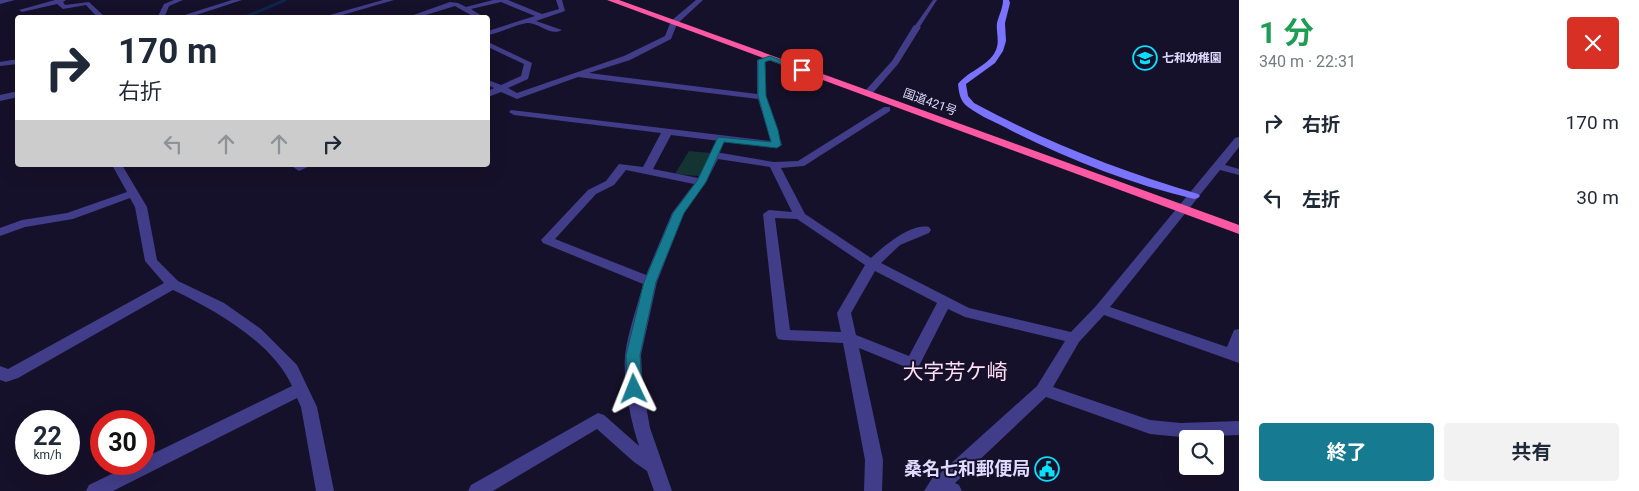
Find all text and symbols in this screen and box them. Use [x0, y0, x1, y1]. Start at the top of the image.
text: 1 分 [1259, 15, 1314, 50]
button: close [1567, 17, 1619, 69]
text: 170 m [118, 31, 217, 72]
icon: right [35, 35, 100, 100]
school or university icon: 七和幼稚園 [1132, 45, 1158, 71]
pin [781, 49, 823, 91]
place label: 七和幼稚園 [1162, 51, 1222, 65]
text: 340 m · 22:31 [1259, 52, 1356, 71]
icon: arrive [788, 56, 816, 84]
text: 右折 [118, 79, 162, 104]
street label: 国道421号 [901, 86, 959, 118]
icon: right [1259, 109, 1287, 137]
text: 170 m [1566, 111, 1619, 134]
text: 右折 [1302, 113, 1340, 136]
icon: left [159, 130, 187, 158]
icon: ahead [212, 130, 240, 158]
icon: ahead [265, 130, 293, 158]
icon: right [318, 130, 346, 158]
icon: left [1259, 184, 1287, 212]
text: 30 m [1576, 186, 1619, 209]
text: 左折 [1302, 188, 1340, 211]
district label: 大字芳ケ崎 [903, 360, 1008, 384]
position arrow [607, 362, 659, 414]
speed limit sign: 30 [90, 410, 155, 475]
text: 22 [33, 422, 62, 451]
button: 終了 [1259, 423, 1434, 481]
button: 共有 [1444, 423, 1619, 481]
map controls [1179, 430, 1224, 475]
button: search [1179, 430, 1224, 475]
text: km/h [33, 448, 62, 462]
public building icon: 桑名七和郵便局 [1034, 456, 1060, 482]
place label: 桑名七和郵便局 [904, 458, 1030, 479]

